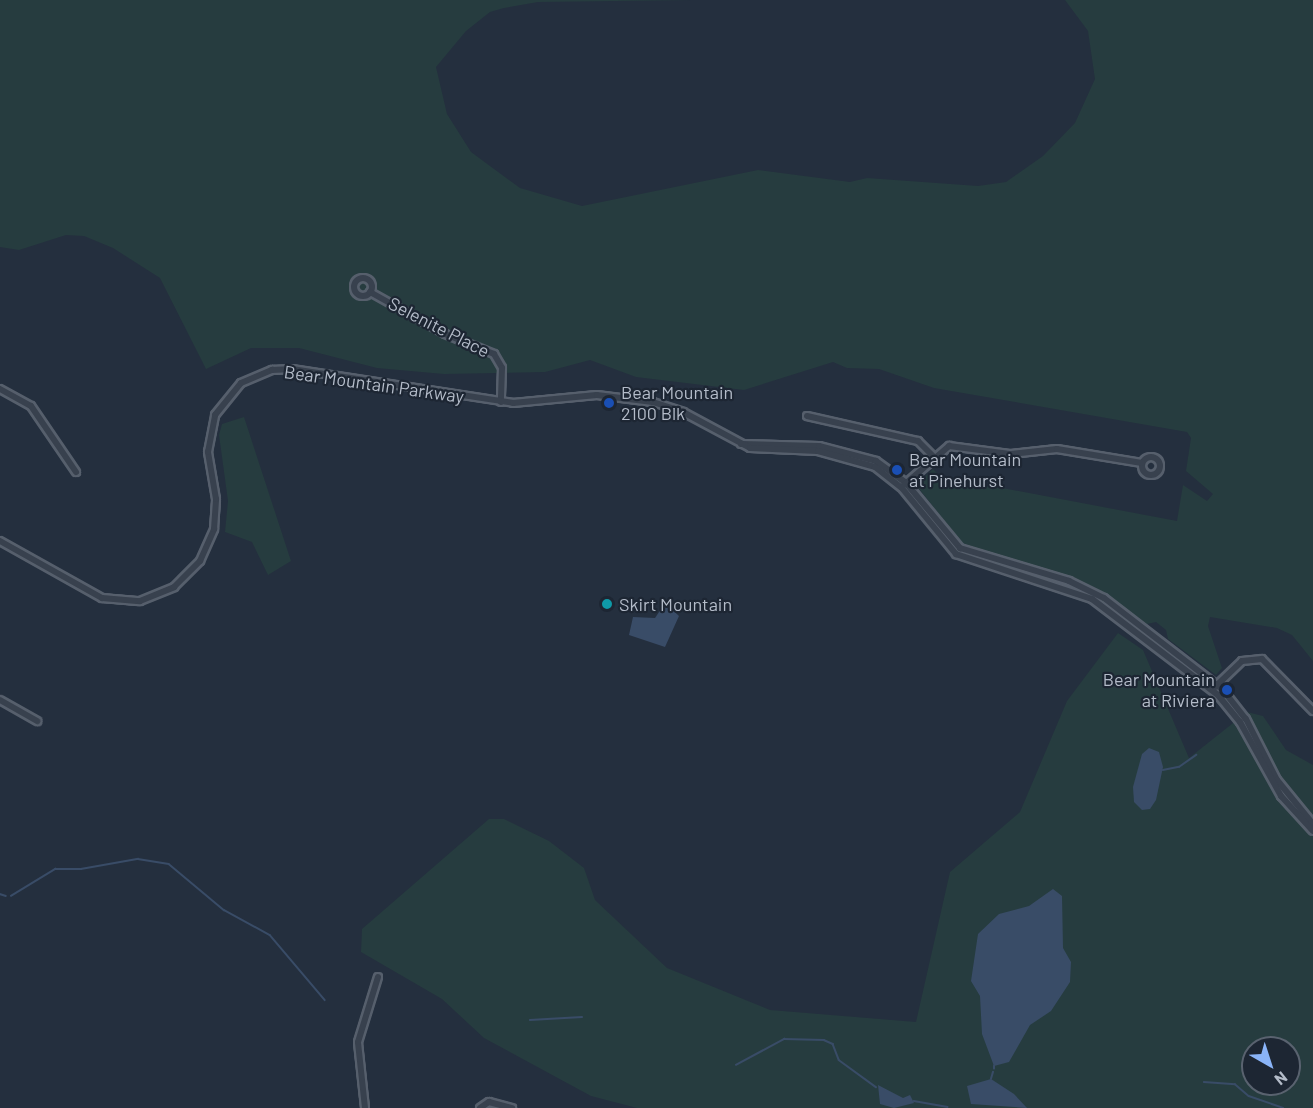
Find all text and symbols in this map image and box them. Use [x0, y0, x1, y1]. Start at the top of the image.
street label: Selenite Place [385, 292, 493, 362]
street label: Bear Mountain Parkway [283, 361, 465, 407]
place label: Bear Mountain 2100 Blk [621, 382, 733, 424]
marker: Bear Mountain 2100 Blk [602, 396, 616, 410]
place label: Bear Mountain at Pinehurst [909, 449, 1021, 492]
marker: Bear Mountain at Pinehurst [890, 463, 904, 477]
place label: Skirt Mountain [619, 593, 732, 615]
marker: Skirt Mountain [600, 597, 614, 611]
place label: Bear Mountain at Riviera [1103, 669, 1215, 712]
marker: Bear Mountain at Riviera [1220, 683, 1234, 697]
north arrow [1241, 1036, 1301, 1096]
text: N [1271, 1068, 1292, 1090]

